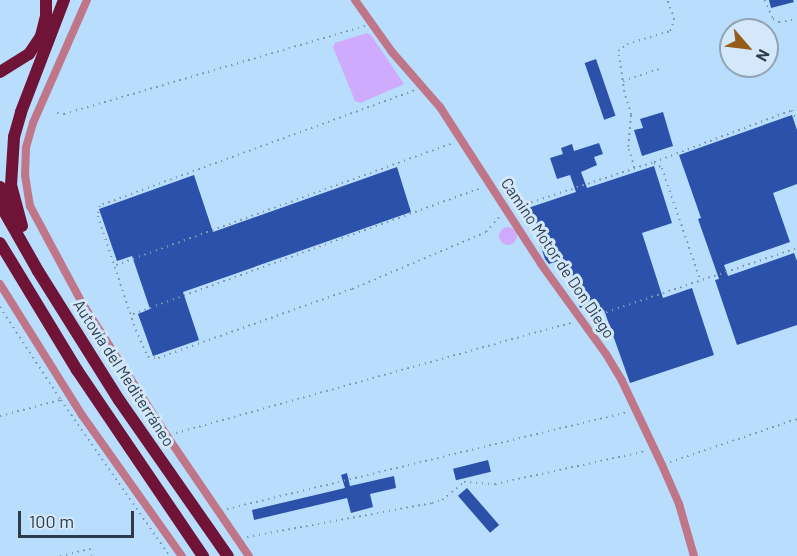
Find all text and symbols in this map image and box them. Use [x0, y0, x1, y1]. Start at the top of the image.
north arrow [719, 18, 779, 78]
text: N [753, 47, 774, 65]
street label: Camino Motor de Don Diego [497, 174, 619, 342]
street label: Autovía del Mediterráneo [69, 296, 179, 450]
scale bar [21, 499, 136, 537]
text: 100 m [29, 510, 74, 532]

